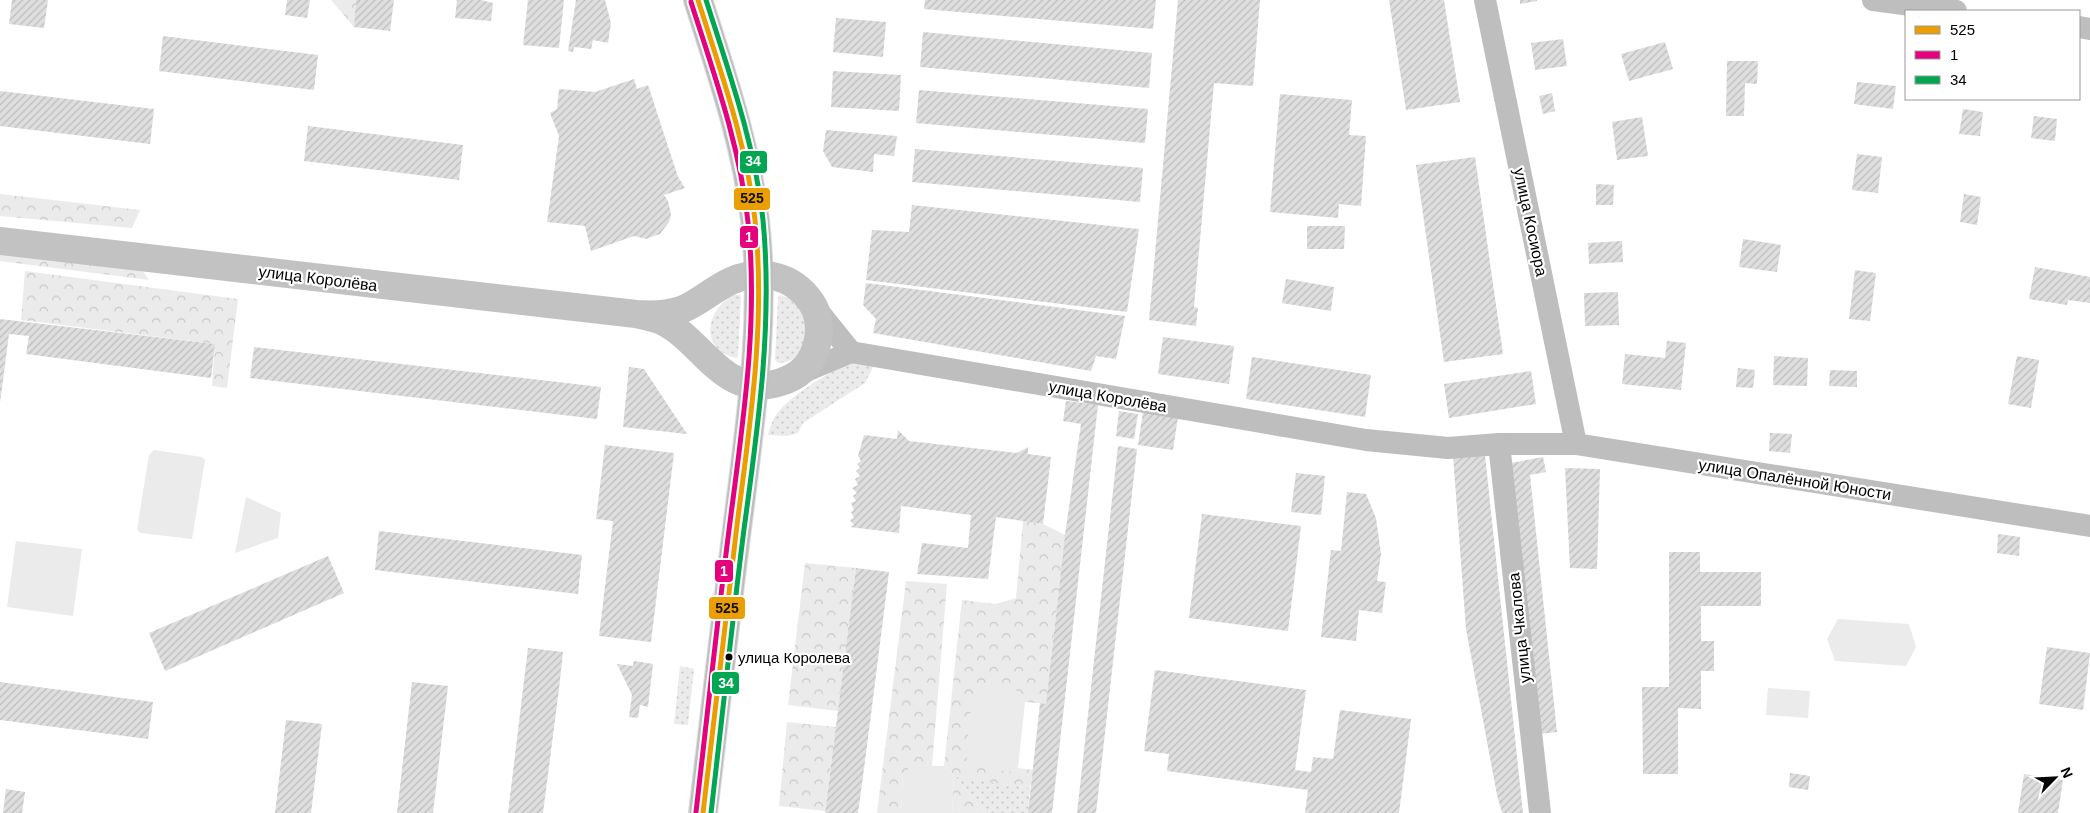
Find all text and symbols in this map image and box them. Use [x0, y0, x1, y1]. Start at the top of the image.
legend [1905, 10, 2080, 100]
text: 525 [1950, 21, 1975, 38]
text: 1 [1950, 46, 1958, 63]
text: 34 [1950, 71, 1967, 88]
line badge: 34 [739, 150, 768, 174]
text: 34 [745, 153, 761, 169]
street label: улица Косиора [1511, 166, 1550, 278]
line badge: 525 [733, 187, 771, 211]
text: 525 [740, 190, 764, 206]
line badge: 1 [739, 225, 759, 249]
text: 1 [745, 229, 753, 245]
street label: улица Королёва [258, 263, 378, 294]
street label: улица Королёва [1048, 378, 1168, 415]
street label: улица Опалённой Юности [1697, 456, 1892, 503]
line badge: 1 [714, 559, 734, 583]
text: 1 [720, 563, 728, 579]
street label: улица Чкалова [1505, 572, 1534, 684]
line badge: 525 [708, 596, 746, 620]
text: 525 [715, 600, 739, 616]
place label: улица Королева [738, 649, 851, 666]
marker: улица Королева [724, 652, 734, 662]
line badge: 34 [711, 671, 740, 695]
text: 34 [718, 675, 734, 691]
north arrow [2030, 753, 2080, 803]
text: N [2058, 765, 2076, 781]

